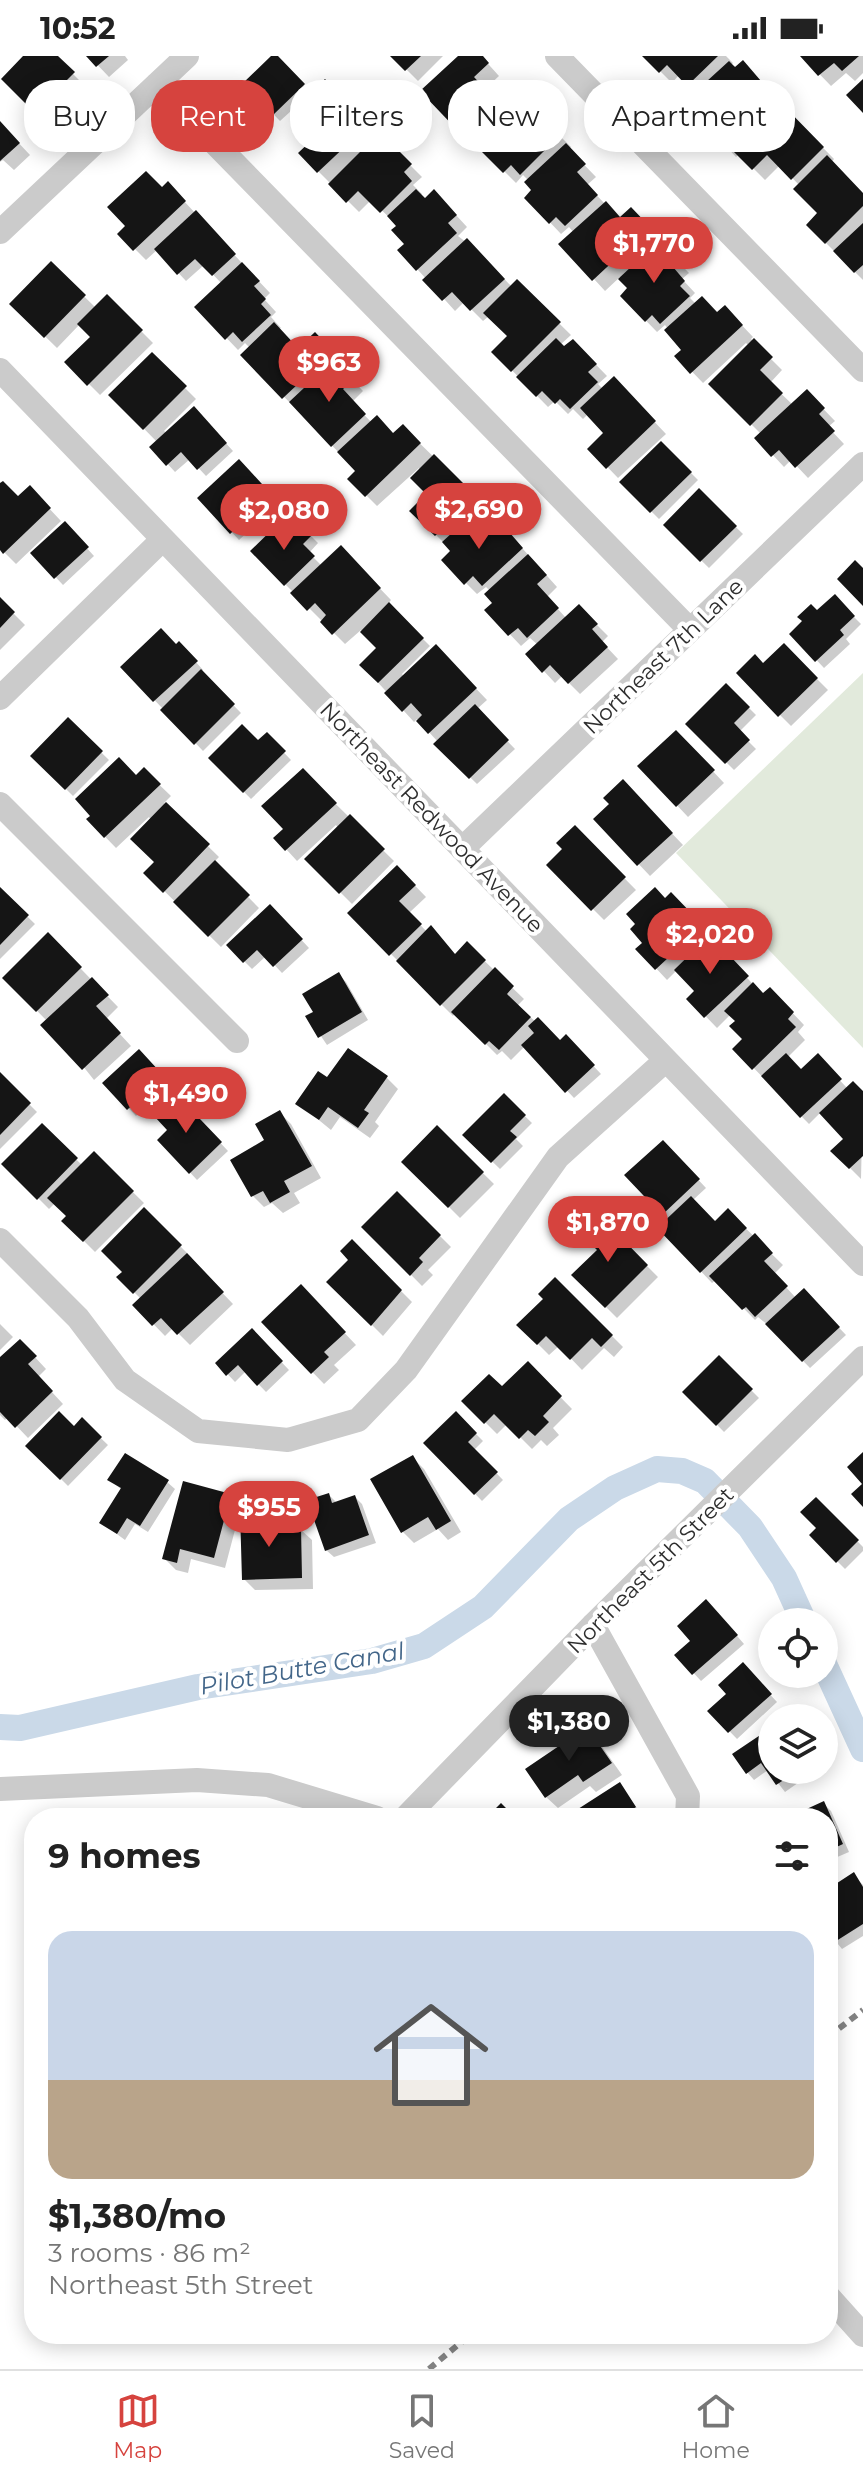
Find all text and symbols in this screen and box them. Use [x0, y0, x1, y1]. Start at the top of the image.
text: 10:52 [40, 10, 115, 47]
chip: Buy [24, 80, 135, 152]
chip: Rent [151, 80, 274, 152]
chip: Filters [290, 80, 432, 152]
chip: New [448, 80, 568, 152]
chip: Apartment [584, 80, 795, 152]
pin: $1,770 [589, 217, 719, 285]
text: $1,770 [613, 227, 695, 259]
pin: $963 [282, 336, 376, 404]
text: $963 [297, 346, 361, 378]
pin: $2,690 [414, 483, 544, 551]
pin: $2,080 [219, 484, 349, 552]
text: $2,690 [434, 493, 524, 525]
text: $2,080 [238, 494, 330, 526]
street label: Northeast 7th Lane [578, 573, 749, 740]
street label: Northeast Redwood Avenue [314, 696, 549, 938]
pin: $2,020 [645, 908, 775, 976]
text: $2,020 [665, 918, 755, 950]
pin: $1,490 [121, 1067, 251, 1135]
text: $1,490 [143, 1077, 229, 1109]
pin: $1,870 [543, 1196, 673, 1264]
text: $1,870 [566, 1206, 650, 1238]
pin: $955 [222, 1481, 316, 1549]
street label: Northeast 5th Street [561, 1481, 739, 1659]
text: $955 [237, 1491, 301, 1523]
map controls [758, 1608, 838, 1784]
button: locate [758, 1608, 838, 1688]
water label: Pilot Butte Canal [197, 1636, 407, 1701]
pin: $1,380 [504, 1695, 634, 1763]
button: layers [758, 1704, 838, 1784]
text: $1,380 [527, 1705, 611, 1737]
icon: filters [770, 1834, 814, 1878]
text: 9 homes [48, 1835, 201, 1877]
icon: home [359, 1983, 503, 2127]
text: $1,380/mo [48, 2195, 226, 2237]
text: 3 rooms · 86 m² [48, 2237, 251, 2269]
text: Northeast 5th Street [48, 2269, 313, 2301]
tab: Map [113, 2389, 162, 2464]
tab: Saved [389, 2389, 455, 2464]
tab: Home [681, 2389, 750, 2464]

